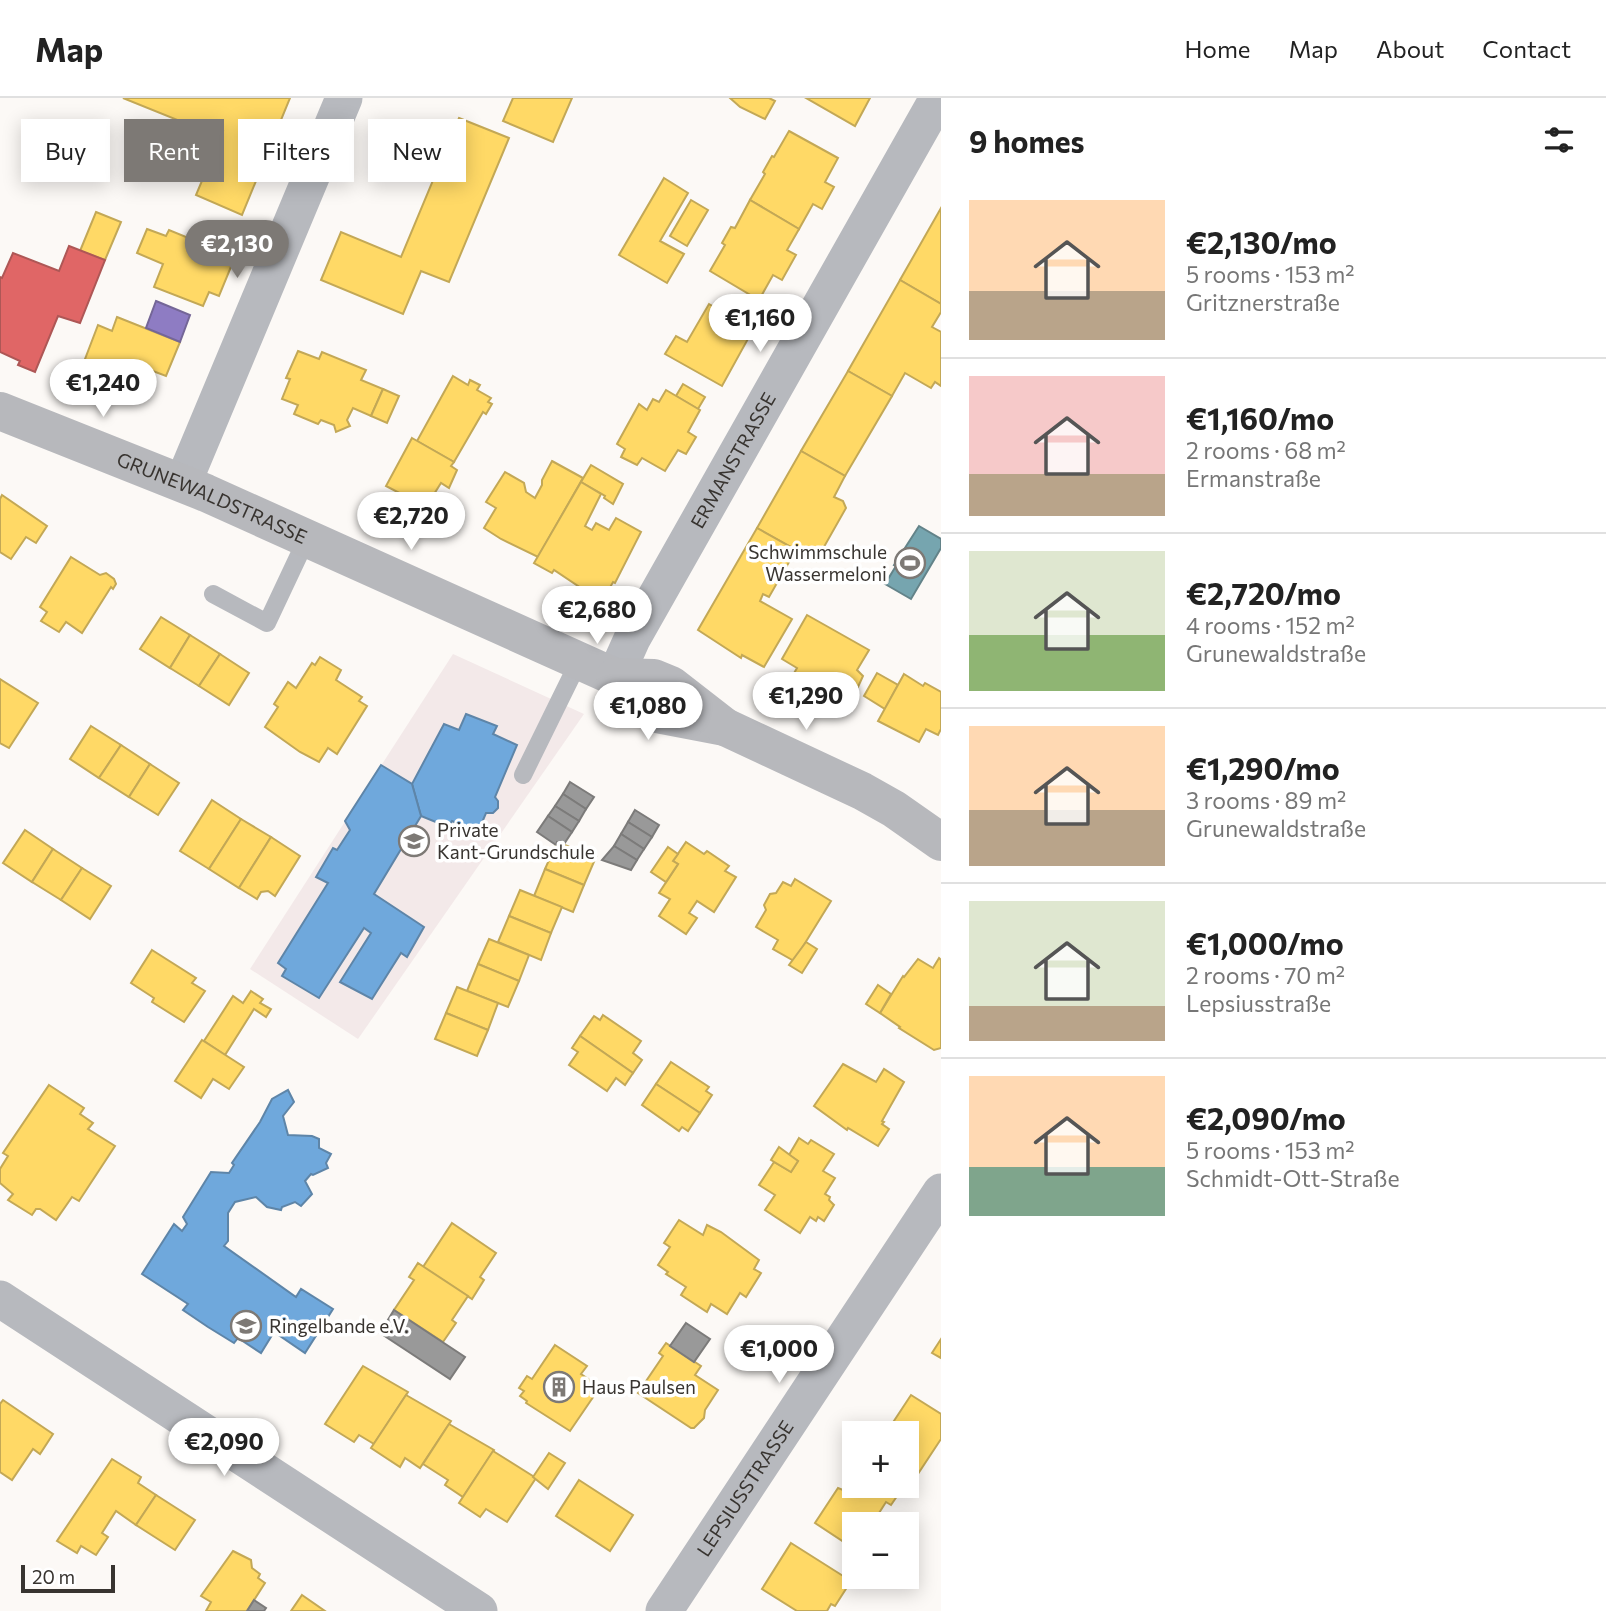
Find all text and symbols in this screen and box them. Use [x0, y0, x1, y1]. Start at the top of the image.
text: Map [35, 28, 103, 69]
text: Home [1185, 34, 1251, 63]
text: Map [1289, 34, 1338, 63]
text: About [1376, 34, 1444, 63]
text: Contact [1482, 34, 1571, 63]
chip: Buy [21, 119, 110, 182]
chip: Rent [124, 119, 224, 182]
chip: Filters [238, 119, 354, 182]
chip: New [368, 119, 466, 182]
icon: filters [1540, 121, 1578, 159]
text: 9 homes [969, 122, 1084, 159]
pin: €2,130 [180, 220, 294, 280]
text: €2,130/mo [1186, 223, 1337, 260]
icon: home [1025, 228, 1109, 312]
text: €2,130 [201, 229, 273, 257]
text: 5 rooms · 153 m² [1186, 260, 1355, 288]
text: Gritznerstraße [1186, 288, 1340, 316]
pin: €1,160 [703, 294, 817, 354]
text: €1,160 [725, 303, 795, 331]
pin: €1,240 [46, 360, 160, 419]
text: €1,240 [66, 368, 140, 396]
street label: ERMANSTRASSE [685, 388, 780, 532]
text: €1,160/mo [1186, 399, 1334, 436]
icon: home [1025, 404, 1109, 488]
text: 2 rooms · 68 m² [1186, 436, 1346, 464]
street label: GRUNEWALDSTRASSE [114, 447, 311, 548]
text: Ermanstraße [1186, 464, 1321, 492]
pin: €2,720 [354, 492, 468, 552]
text: €2,720 [373, 501, 449, 529]
place label: Schwimmschule Wassermeloni [748, 540, 887, 585]
sports icon: Schwimmschule Wassermeloni [893, 546, 927, 580]
text: €2,720/mo [1186, 574, 1341, 611]
icon: home [1025, 579, 1109, 663]
pin: €2,680 [540, 587, 654, 646]
text: €2,680 [558, 595, 636, 623]
text: 4 rooms · 152 m² [1186, 611, 1355, 639]
text: Grunewaldstraße [1186, 639, 1366, 667]
pin: €1,290 [749, 672, 863, 732]
text: €1,290 [769, 681, 843, 709]
pin: €1,080 [591, 682, 705, 742]
text: €1,080 [610, 691, 686, 719]
text: €1,290/mo [1186, 749, 1340, 786]
icon: home [1025, 754, 1109, 838]
text: 3 rooms · 89 m² [1186, 786, 1346, 814]
text: Grunewaldstraße [1186, 814, 1366, 842]
place label: Private Kant-Grundschule [437, 818, 595, 863]
school or university icon: Private Kant-Grundschule [397, 824, 431, 858]
text: €1,000/mo [1186, 924, 1344, 961]
icon: home [1025, 929, 1109, 1013]
text: 2 rooms · 70 m² [1186, 961, 1345, 989]
text: Lepsiusstraße [1186, 989, 1331, 1017]
text: €2,090/mo [1186, 1099, 1346, 1136]
icon: home [1025, 1104, 1109, 1188]
text: 5 rooms · 153 m² [1186, 1136, 1355, 1164]
text: Schmidt-Ott-Straße [1186, 1164, 1400, 1192]
school or university icon: Ringelbande e.V. [229, 1309, 263, 1343]
place label: Ringelbande e.V. [269, 1314, 409, 1337]
pin: €1,000 [722, 1326, 836, 1385]
text: €1,000 [740, 1334, 818, 1362]
building icon: Haus Paulsen [542, 1370, 576, 1404]
place label: Haus Paulsen [582, 1375, 696, 1398]
street label: LEPSIUSSTRASSE [691, 1416, 798, 1560]
pin: €2,090 [167, 1418, 281, 1478]
map controls [842, 1421, 919, 1589]
button: + [842, 1421, 919, 1498]
text: €2,090 [184, 1427, 264, 1455]
button: − [842, 1512, 919, 1589]
scale bar [21, 1562, 116, 1594]
text: 20 m [32, 1565, 75, 1588]

